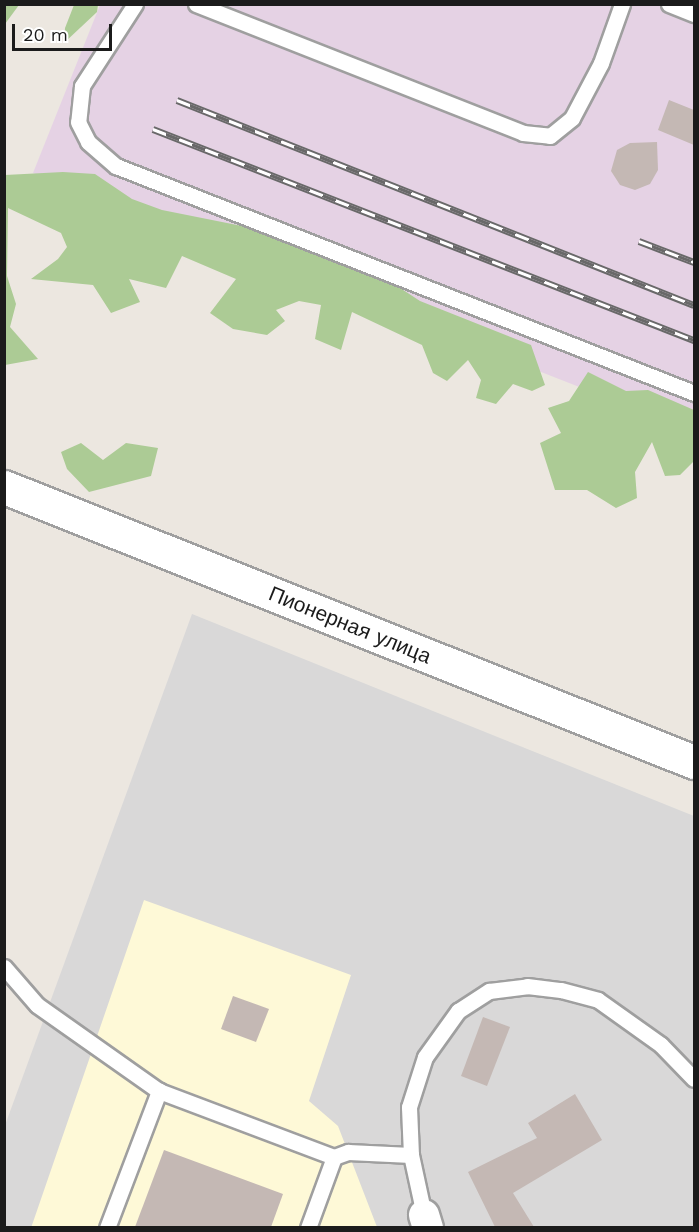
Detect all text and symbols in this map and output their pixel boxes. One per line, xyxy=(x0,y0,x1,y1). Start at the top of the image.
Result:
scale bar xyxy=(15,12,116,50)
text: 20 m xyxy=(23,24,68,45)
street label: Пионерная улица xyxy=(265,581,435,669)

